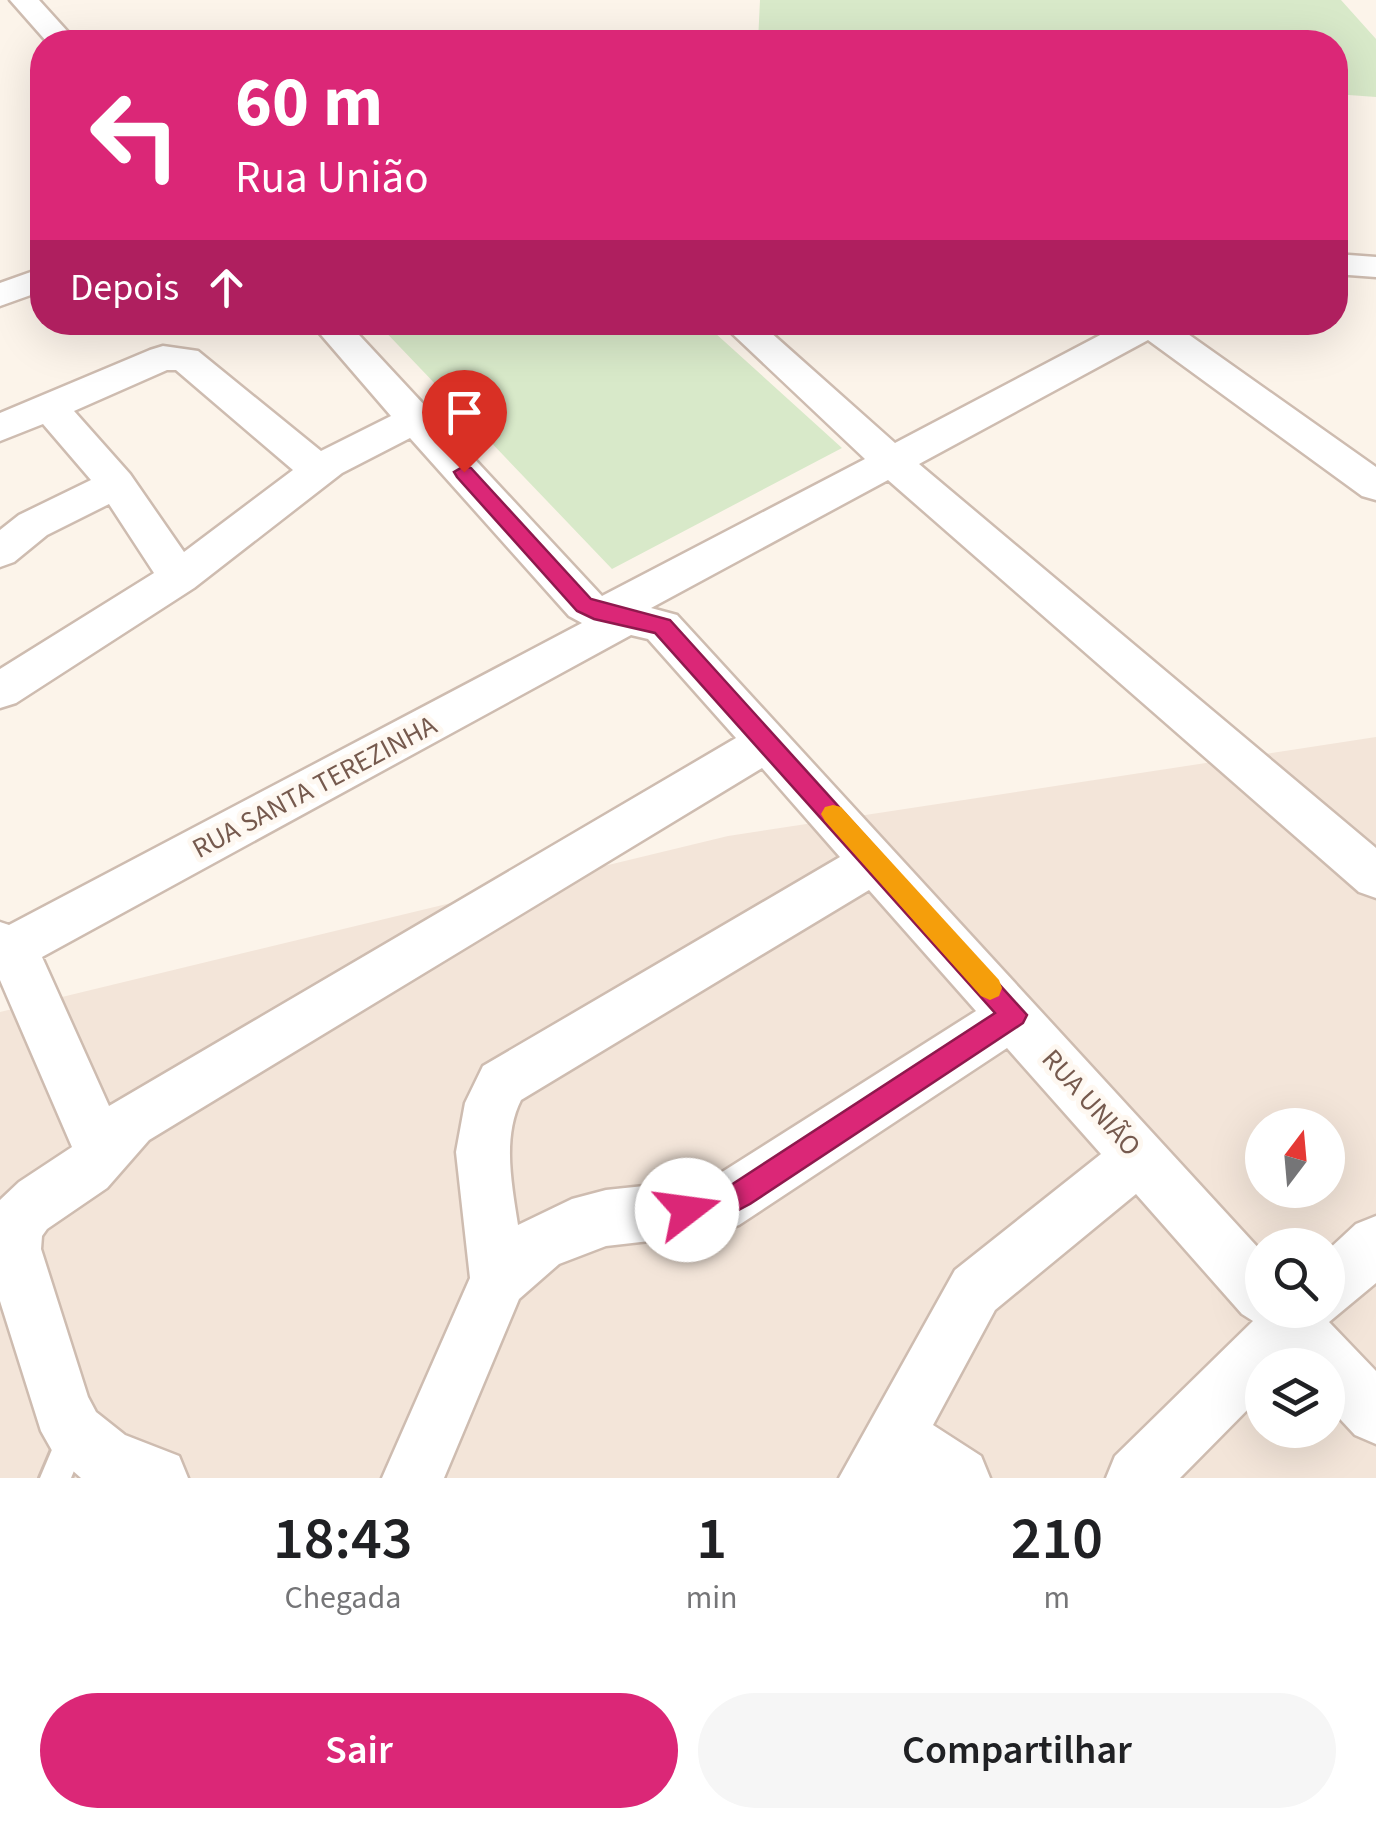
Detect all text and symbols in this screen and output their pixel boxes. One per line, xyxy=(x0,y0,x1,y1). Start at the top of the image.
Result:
text: 60 m xyxy=(235,53,383,153)
icon: left xyxy=(70,70,200,200)
text: Rua União xyxy=(235,146,429,210)
icon: ahead xyxy=(199,260,254,315)
text: Depois xyxy=(70,261,179,315)
pin xyxy=(422,370,507,473)
icon: arrive xyxy=(437,385,492,440)
street label: RUA SANTA TEREZINHA xyxy=(185,705,445,868)
street label: RUA UNIÃO xyxy=(1032,1040,1150,1165)
north arrow xyxy=(1245,1108,1345,1208)
map controls xyxy=(1245,1108,1345,1448)
position arrow xyxy=(635,1158,739,1262)
button: search xyxy=(1245,1228,1345,1328)
button: layers xyxy=(1245,1348,1345,1448)
text: 18:43 xyxy=(273,1497,413,1582)
text: 1 xyxy=(696,1497,727,1582)
text: 210 xyxy=(1011,1497,1103,1582)
text: Chegada xyxy=(284,1575,401,1621)
text: min xyxy=(686,1575,738,1621)
text: m xyxy=(1044,1575,1070,1621)
button: Sair xyxy=(40,1693,678,1808)
button: Compartilhar xyxy=(698,1693,1336,1808)

